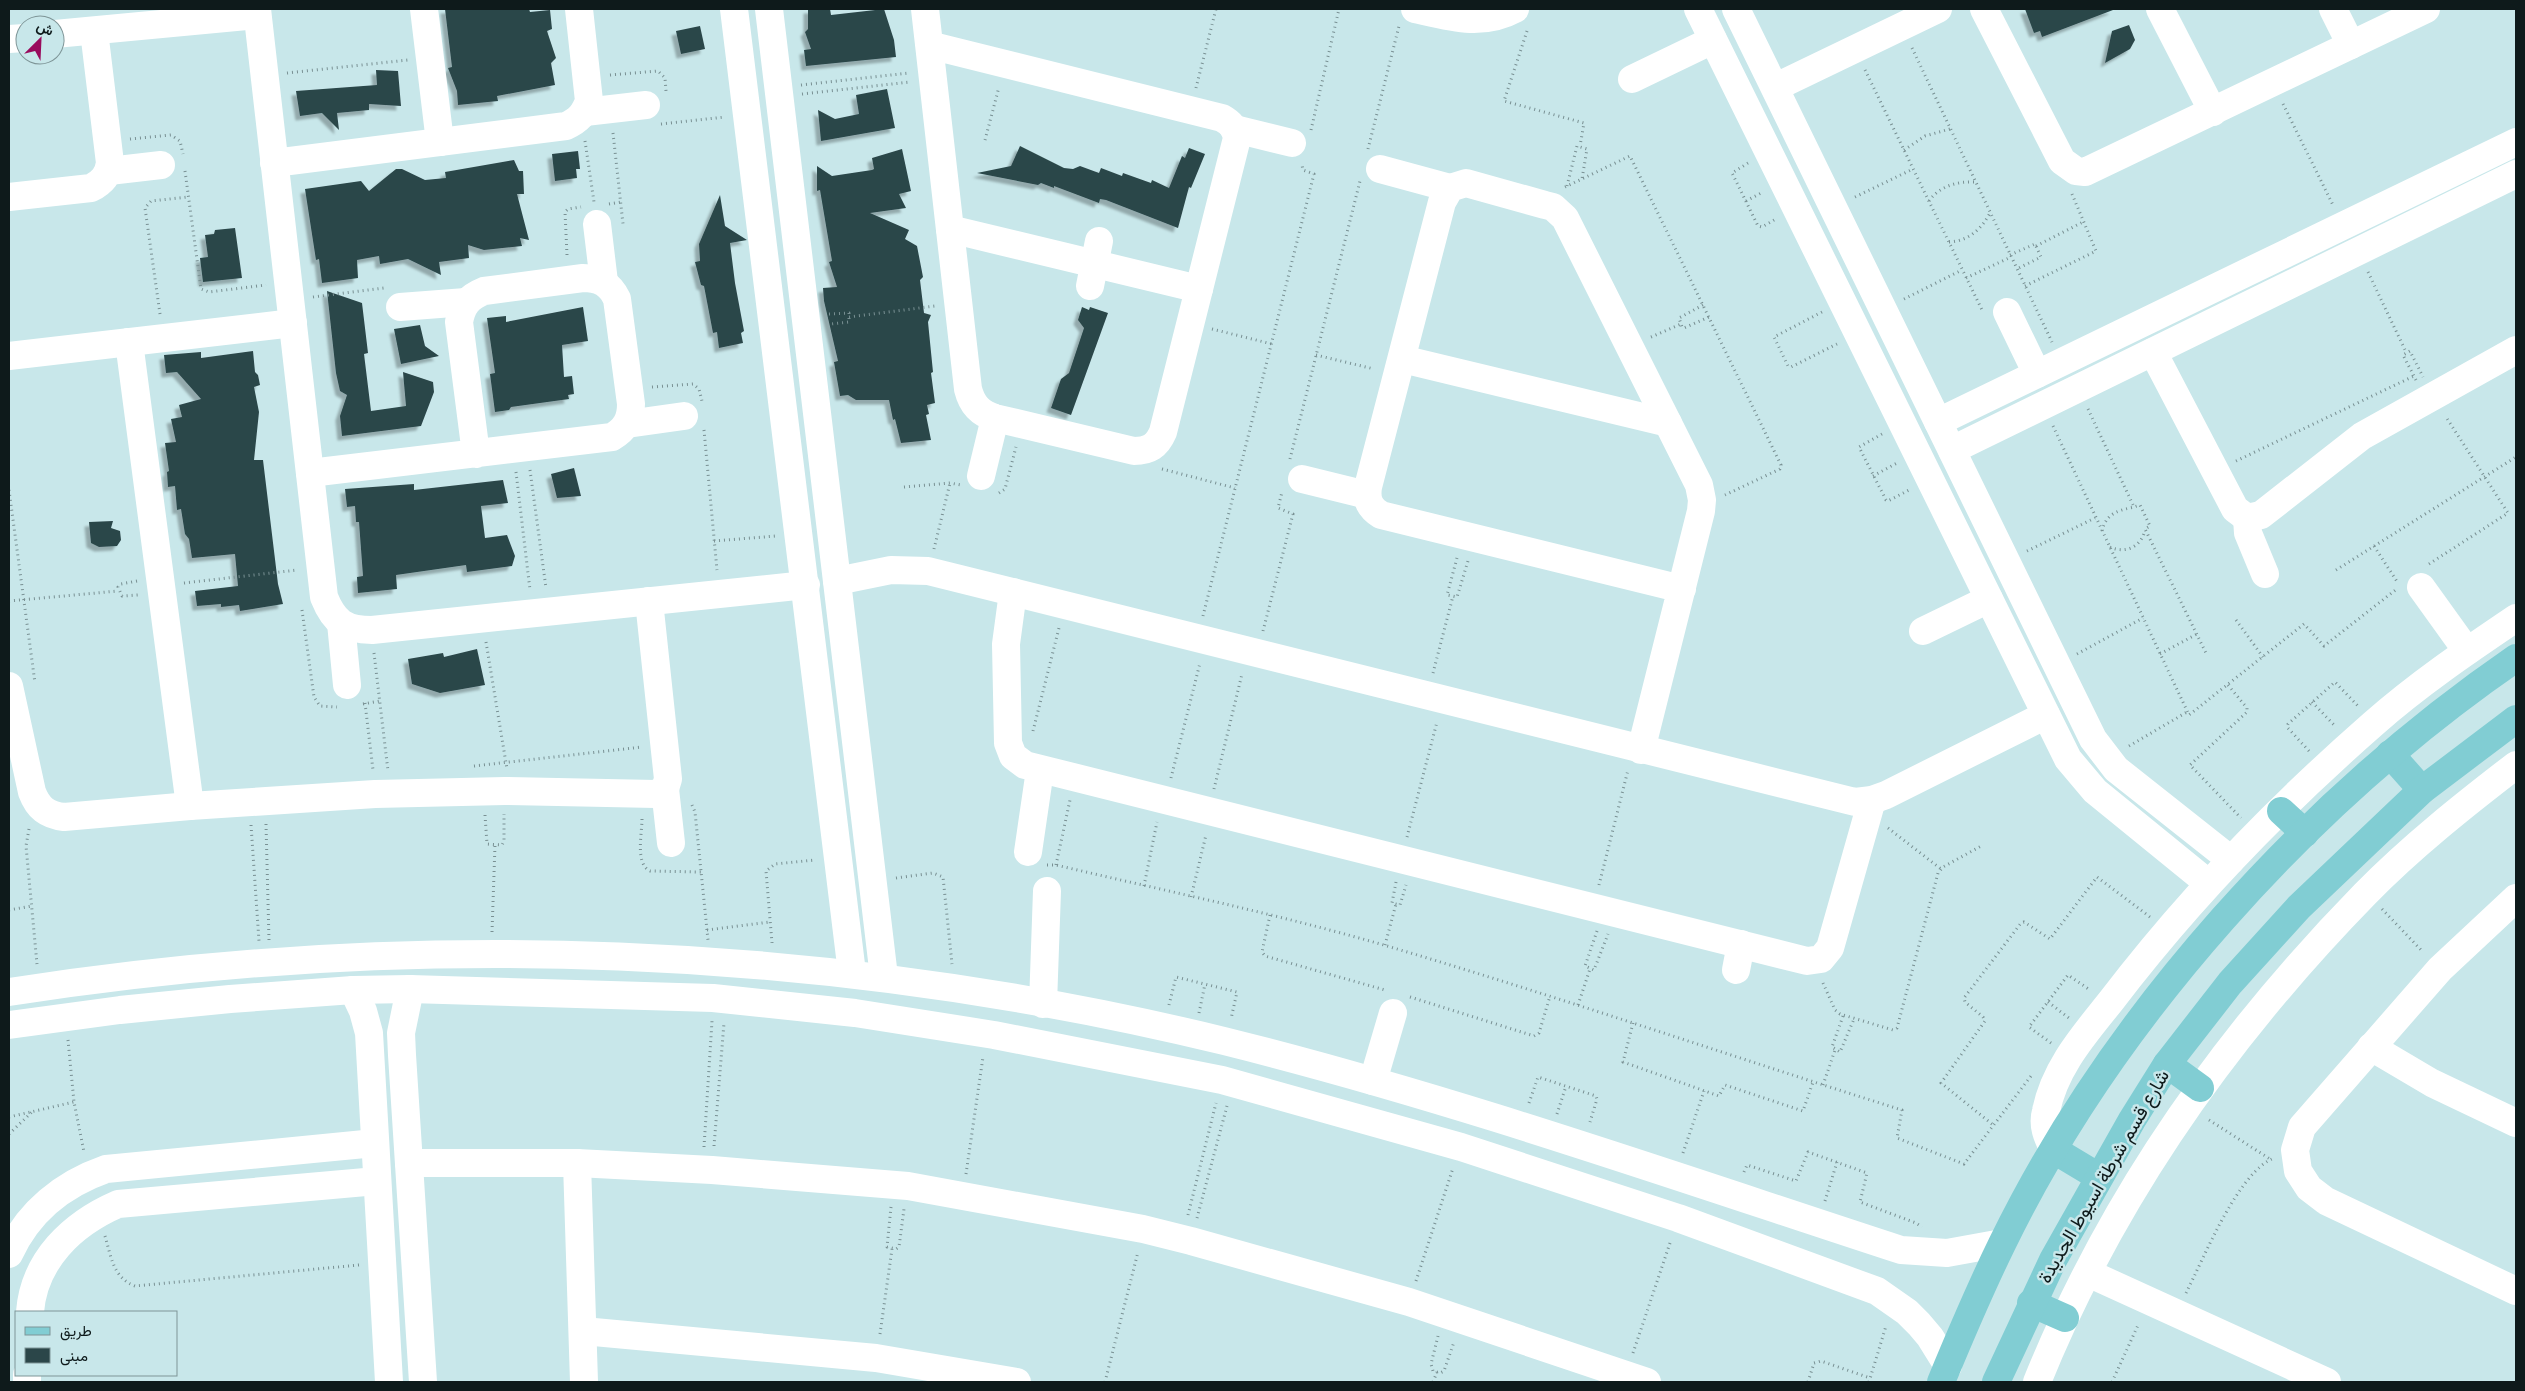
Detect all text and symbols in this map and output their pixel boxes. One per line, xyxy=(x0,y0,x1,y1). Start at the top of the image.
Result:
north arrow xyxy=(15,15,65,65)
text: ش xyxy=(34,16,57,40)
street label: شارع قسم شرطة اسيوط الجديدة xyxy=(2032,1065,2175,1288)
legend xyxy=(15,1311,178,1376)
text: طريق xyxy=(60,1321,92,1341)
text: مبنى xyxy=(60,1346,88,1366)

